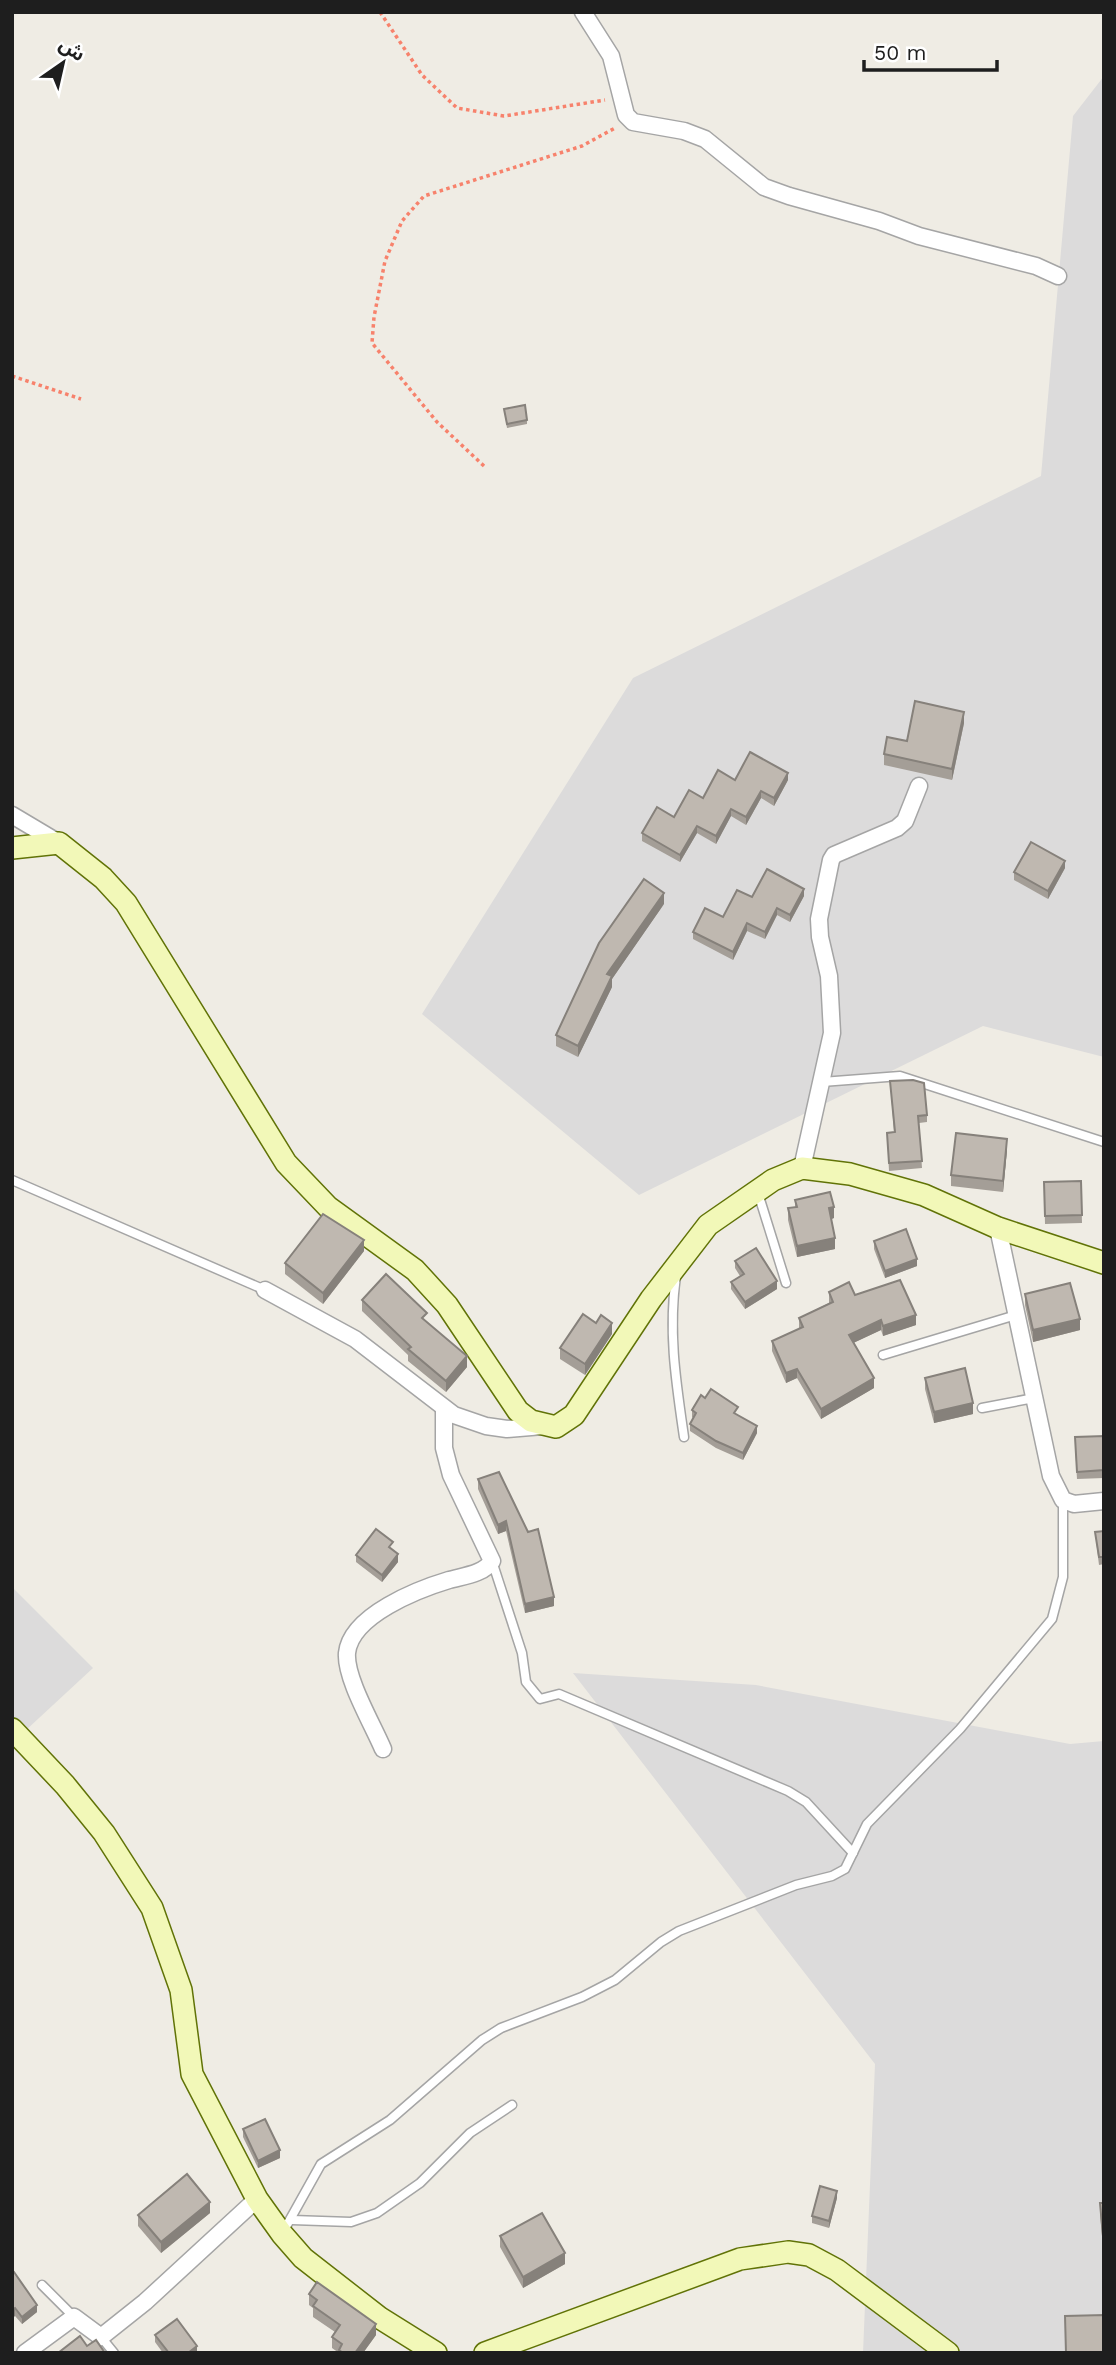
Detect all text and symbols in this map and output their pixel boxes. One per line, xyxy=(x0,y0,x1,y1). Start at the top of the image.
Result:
north arrow xyxy=(28,28,98,98)
scale bar xyxy=(864,28,997,72)
text: ش xyxy=(55,33,89,66)
text: 50 m xyxy=(874,40,926,65)

